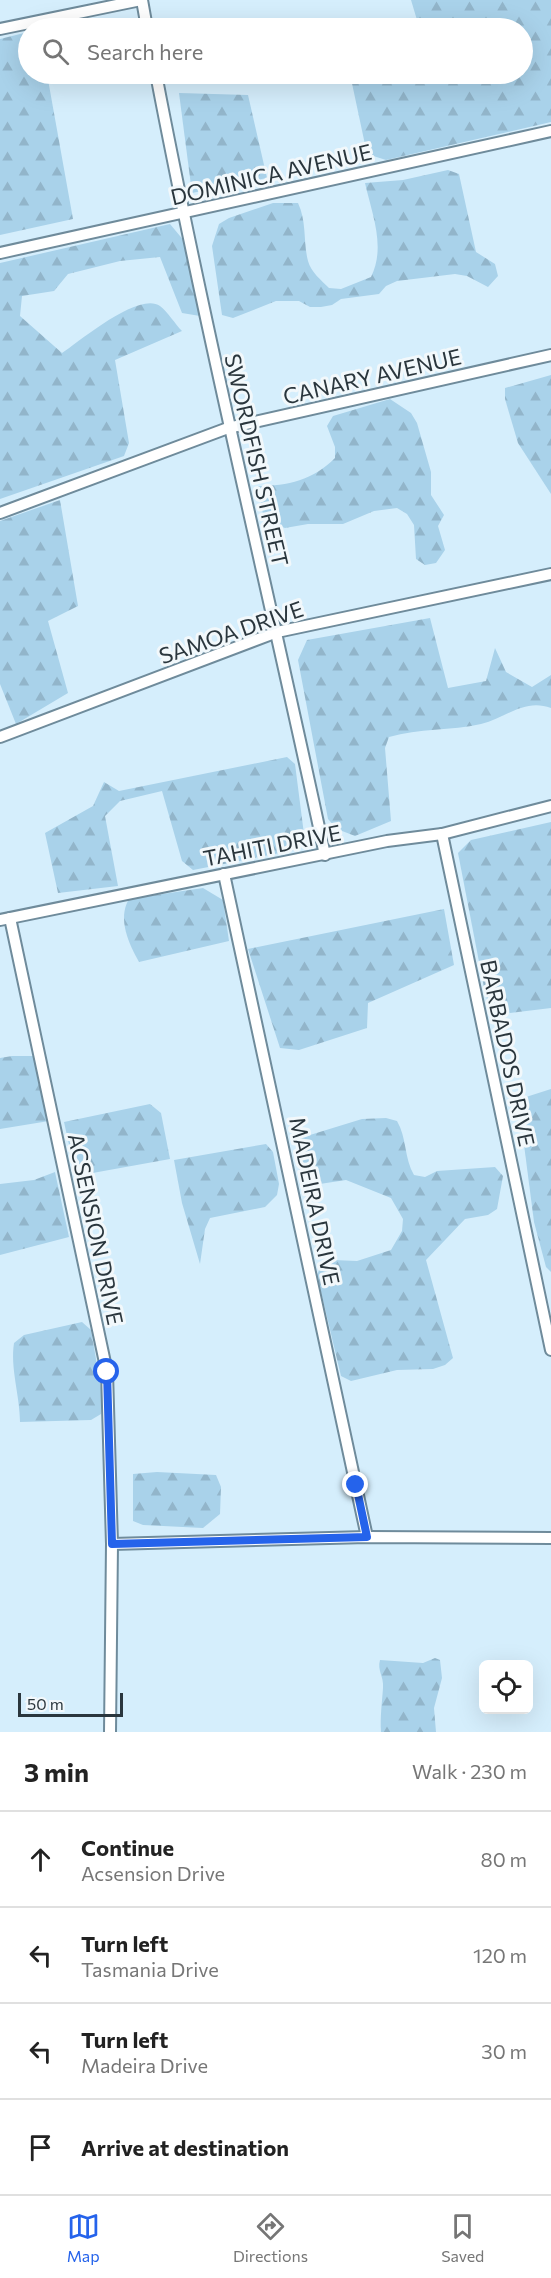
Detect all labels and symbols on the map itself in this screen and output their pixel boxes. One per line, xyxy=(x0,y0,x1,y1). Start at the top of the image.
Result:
street label: DOMINICA AVENUE xyxy=(168,138,374,210)
street label: CANARY AVENUE xyxy=(280,342,464,410)
street label: SWORDFISH STREET xyxy=(219,351,295,569)
street label: SAMOA DRIVE xyxy=(155,595,307,669)
street label: TAHITI DRIVE xyxy=(201,818,343,872)
street label: BARBADOS DRIVE xyxy=(475,957,541,1149)
street label: MADEIRA DRIVE xyxy=(284,1115,346,1287)
street label: ACSENSION DRIVE xyxy=(63,1131,129,1327)
route start xyxy=(93,1358,119,1384)
route end xyxy=(342,1471,368,1497)
scale bar xyxy=(18,1690,123,1718)

